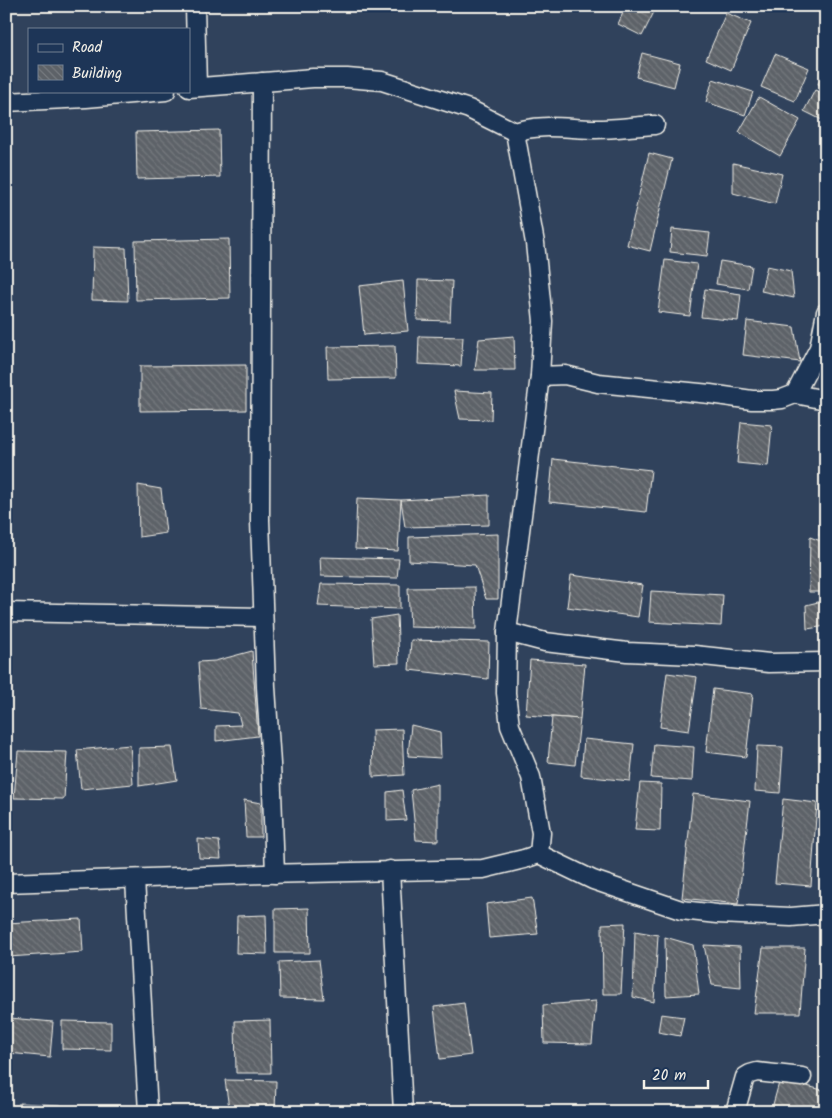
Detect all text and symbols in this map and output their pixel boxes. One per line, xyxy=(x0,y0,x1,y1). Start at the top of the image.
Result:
legend xyxy=(28,28,190,92)
text: Road xyxy=(72,36,103,60)
text: Building xyxy=(72,62,122,86)
scale bar xyxy=(644,1058,708,1090)
text: 20 m xyxy=(652,1064,686,1088)

